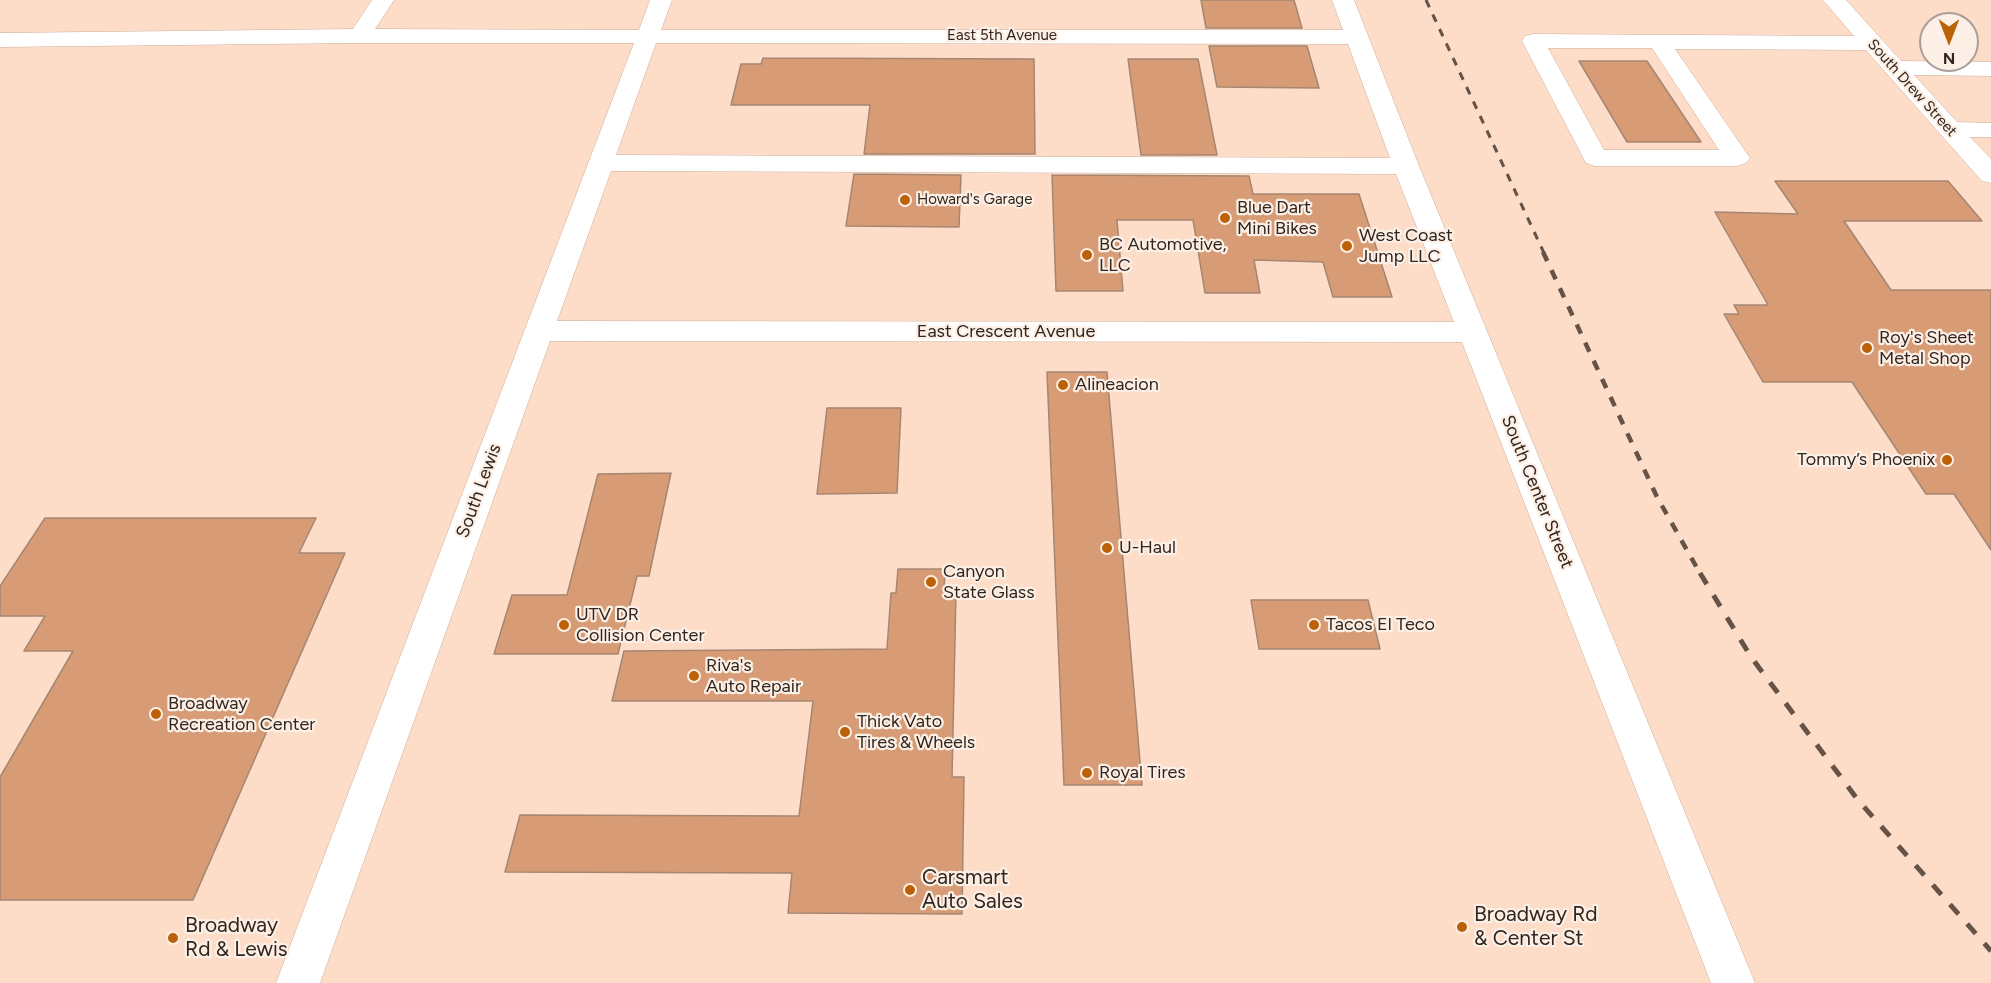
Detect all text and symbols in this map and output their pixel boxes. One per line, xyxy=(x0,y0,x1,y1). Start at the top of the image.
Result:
north arrow xyxy=(1919,12,1979,72)
street label: East 5th Avenue xyxy=(947,27,1057,45)
street label: South Drew Street xyxy=(1864,36,1960,140)
text: N xyxy=(1943,49,1955,68)
place label: Howard's Garage xyxy=(917,191,1032,209)
marker: Howard's Garage xyxy=(898,193,912,207)
place label: Blue Dart Mini Bikes xyxy=(1237,197,1317,240)
marker: Blue Dart Mini Bikes xyxy=(1218,211,1232,225)
place label: West Coast Jump LLC xyxy=(1359,225,1453,268)
place label: BC Automotive, LLC xyxy=(1099,234,1227,276)
marker: West Coast Jump LLC xyxy=(1340,239,1354,253)
marker: BC Automotive, LLC xyxy=(1080,248,1094,262)
street label: East Crescent Avenue xyxy=(917,321,1095,343)
place label: Roy's Sheet Metal Shop xyxy=(1879,327,1974,370)
marker: Roy's Sheet Metal Shop xyxy=(1860,341,1874,355)
place label: Alineacion xyxy=(1075,374,1159,396)
marker: Alineacion xyxy=(1056,378,1070,392)
street label: South Center Street xyxy=(1496,412,1578,572)
street label: South Lewis xyxy=(452,441,506,541)
place label: Tommy’s Phoenix xyxy=(1797,449,1935,471)
marker: Tommy’s Phoenix xyxy=(1940,453,1954,467)
place label: U-Haul xyxy=(1119,537,1176,559)
marker: U-Haul xyxy=(1100,541,1114,555)
place label: Canyon State Glass xyxy=(943,561,1035,604)
marker: Canyon State Glass xyxy=(924,575,938,589)
place label: UTV DR Collision Center xyxy=(576,604,705,646)
place label: Tacos El Teco xyxy=(1326,614,1435,636)
marker: UTV DR Collision Center xyxy=(557,618,571,632)
marker: Tacos El Teco xyxy=(1307,618,1321,632)
place label: Riva's Auto Repair xyxy=(706,655,801,698)
marker: Riva's Auto Repair xyxy=(687,669,701,683)
place label: Broadway Recreation Center xyxy=(168,693,315,736)
marker: Broadway Recreation Center xyxy=(149,707,163,721)
place label: Thick Vato Tires & Wheels xyxy=(857,711,975,754)
marker: Thick Vato Tires & Wheels xyxy=(838,725,852,739)
place label: Royal Tires xyxy=(1099,762,1186,784)
marker: Royal Tires xyxy=(1080,766,1094,780)
place label: Carsmart Auto Sales xyxy=(922,865,1023,915)
marker: Carsmart Auto Sales xyxy=(903,883,917,897)
place label: Broadway Rd & Center St xyxy=(1474,902,1598,952)
place label: Broadway Rd & Lewis xyxy=(185,913,288,963)
marker: Broadway Rd & Center St xyxy=(1455,920,1469,934)
marker: Broadway Rd & Lewis xyxy=(166,931,180,945)

